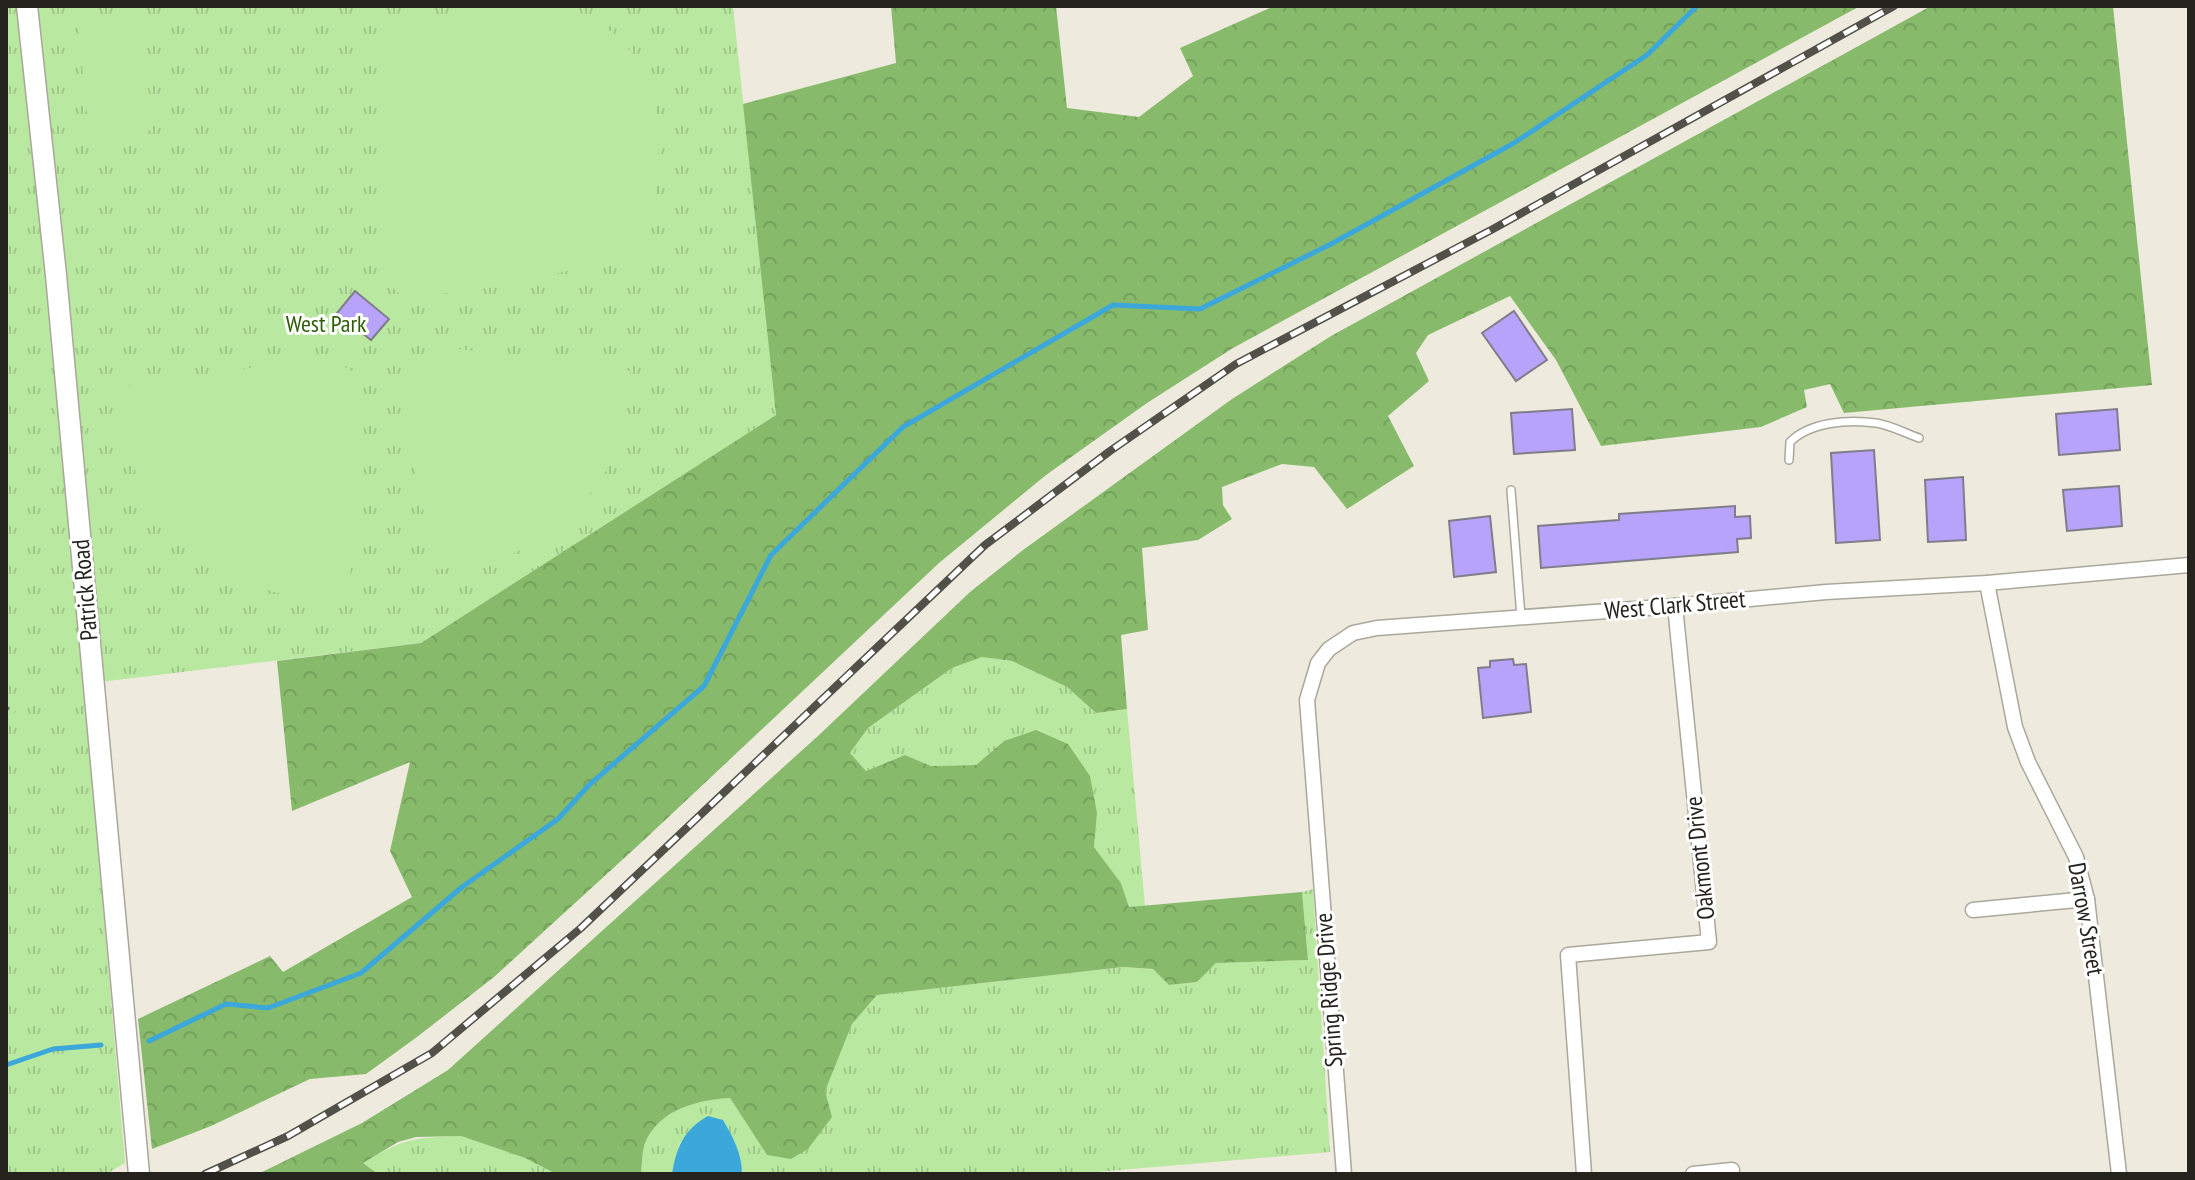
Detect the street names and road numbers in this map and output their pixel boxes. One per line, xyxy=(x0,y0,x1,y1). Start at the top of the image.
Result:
street label: Patrick Road xyxy=(65,538,104,642)
street label: West Clark Street xyxy=(1603,583,1747,626)
street label: Oakmont Drive xyxy=(1678,795,1721,921)
street label: Darrow Street xyxy=(2061,860,2112,978)
street label: Spring Ridge Drive xyxy=(1308,912,1349,1068)

